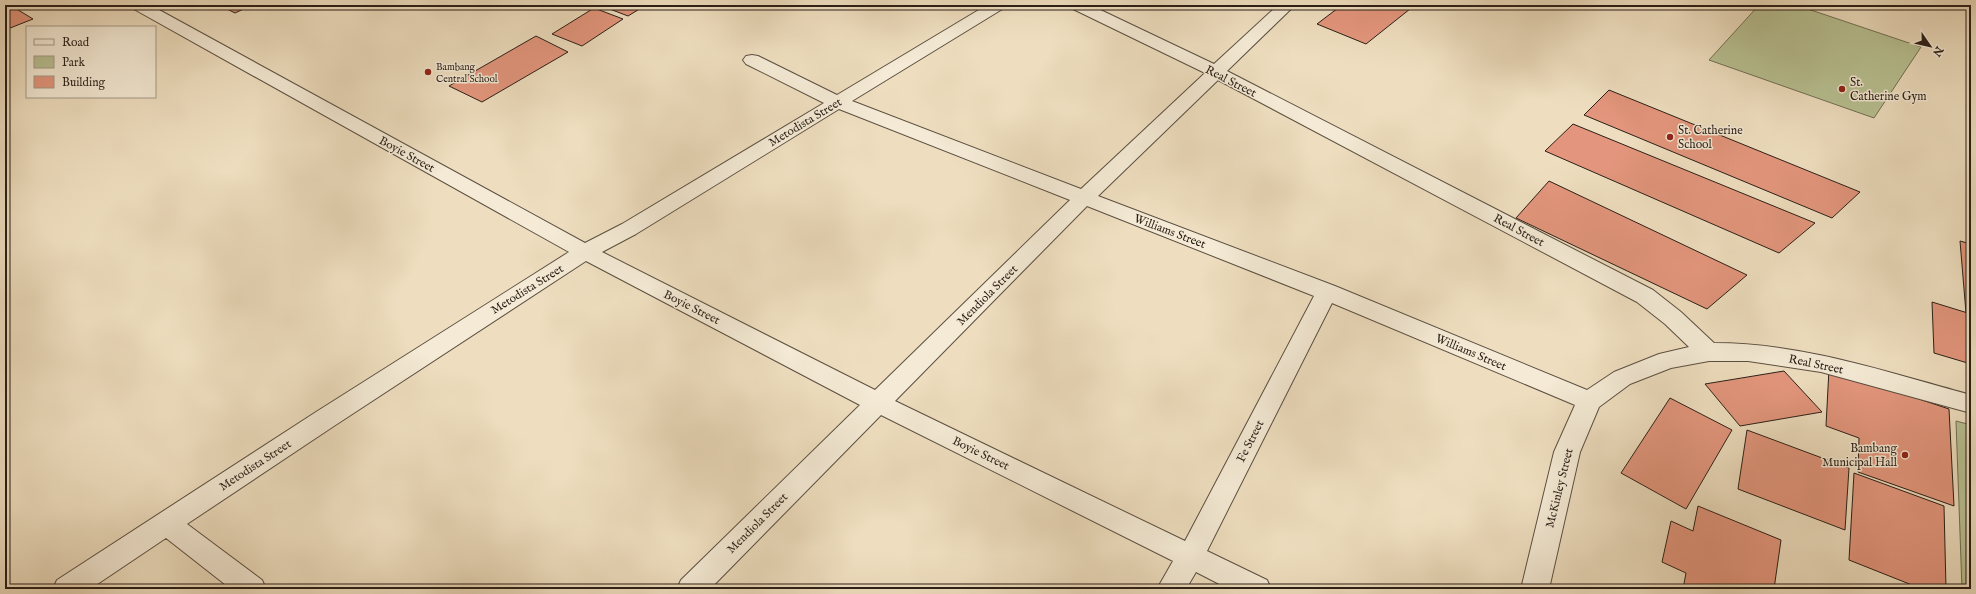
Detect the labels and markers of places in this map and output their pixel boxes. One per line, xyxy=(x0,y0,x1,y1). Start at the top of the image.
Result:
place label: Bambang Central School xyxy=(436,61,498,86)
marker: Bambang Central School xyxy=(423,67,433,77)
place label: St. Catherine Gym xyxy=(1850,75,1927,104)
marker: St. Catherine Gym xyxy=(1837,84,1847,94)
place label: St. Catherine School xyxy=(1678,123,1743,152)
marker: St. Catherine School xyxy=(1665,132,1675,142)
place label: Bambang Municipal Hall xyxy=(1822,441,1898,471)
marker: Bambang Municipal Hall xyxy=(1900,450,1910,460)

